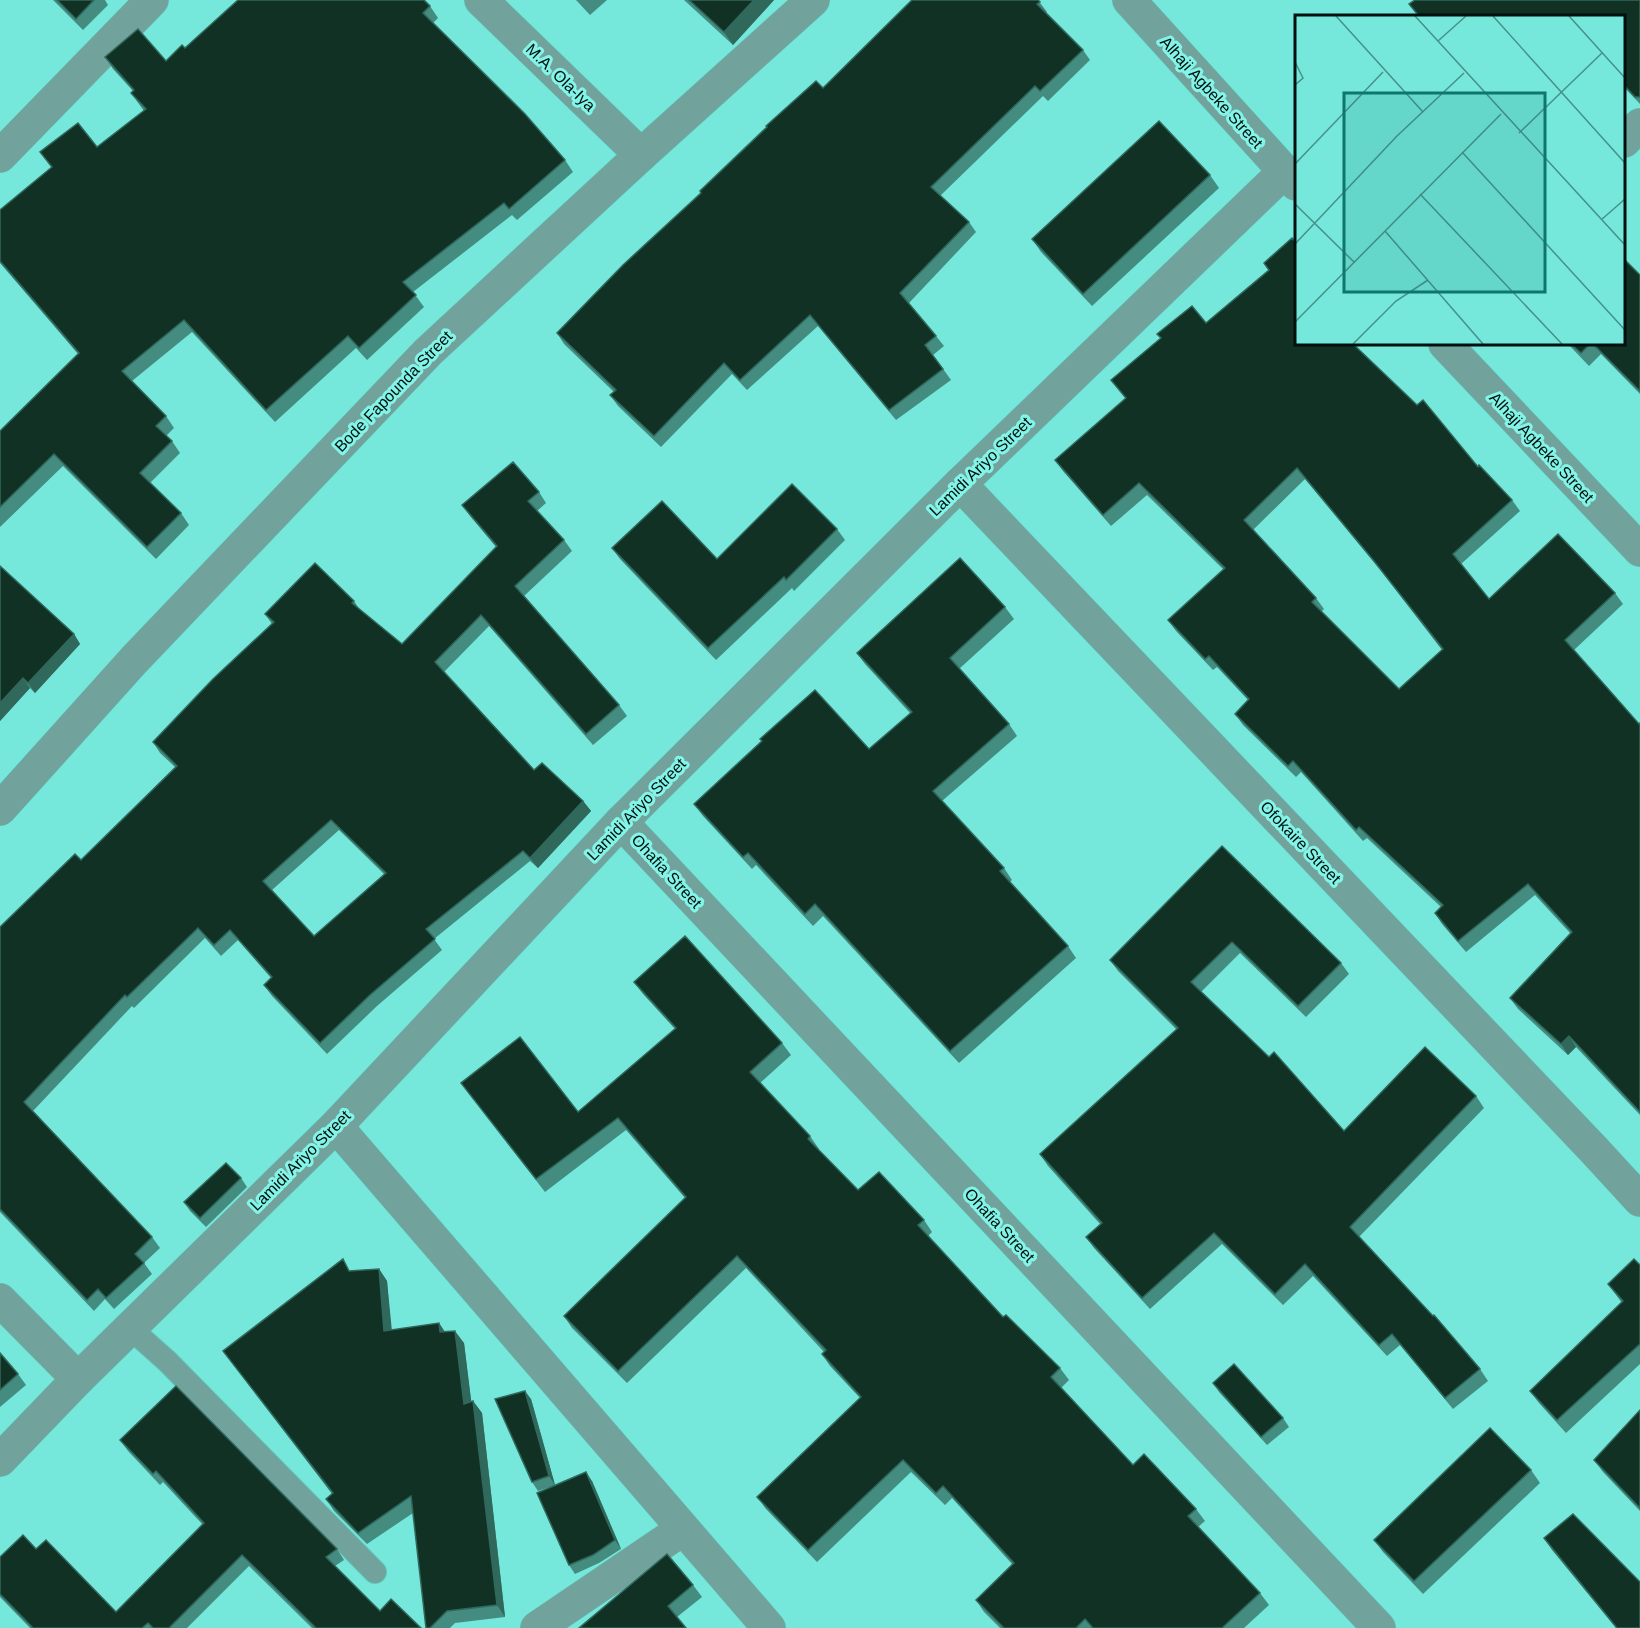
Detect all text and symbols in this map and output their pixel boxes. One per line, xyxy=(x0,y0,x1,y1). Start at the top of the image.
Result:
inset map xyxy=(1295,15,1625,345)
street label: Alhaji Agbeke Street xyxy=(1157,33,1267,152)
street label: M.A. Ola-Iya xyxy=(523,40,599,114)
street label: Bode Fapounda Street xyxy=(331,327,456,455)
street label: Alhaji Agbeke Street xyxy=(1486,389,1597,506)
street label: Lamidi Ariyo Street xyxy=(926,413,1035,519)
street label: Lamidi Ariyo Street xyxy=(584,755,689,864)
street label: Ofokaire Street xyxy=(1257,798,1345,887)
street label: Ohafia Street xyxy=(628,831,705,912)
street label: Lamidi Ariyo Street xyxy=(247,1106,354,1214)
street label: Ohafia Street xyxy=(961,1185,1038,1266)

